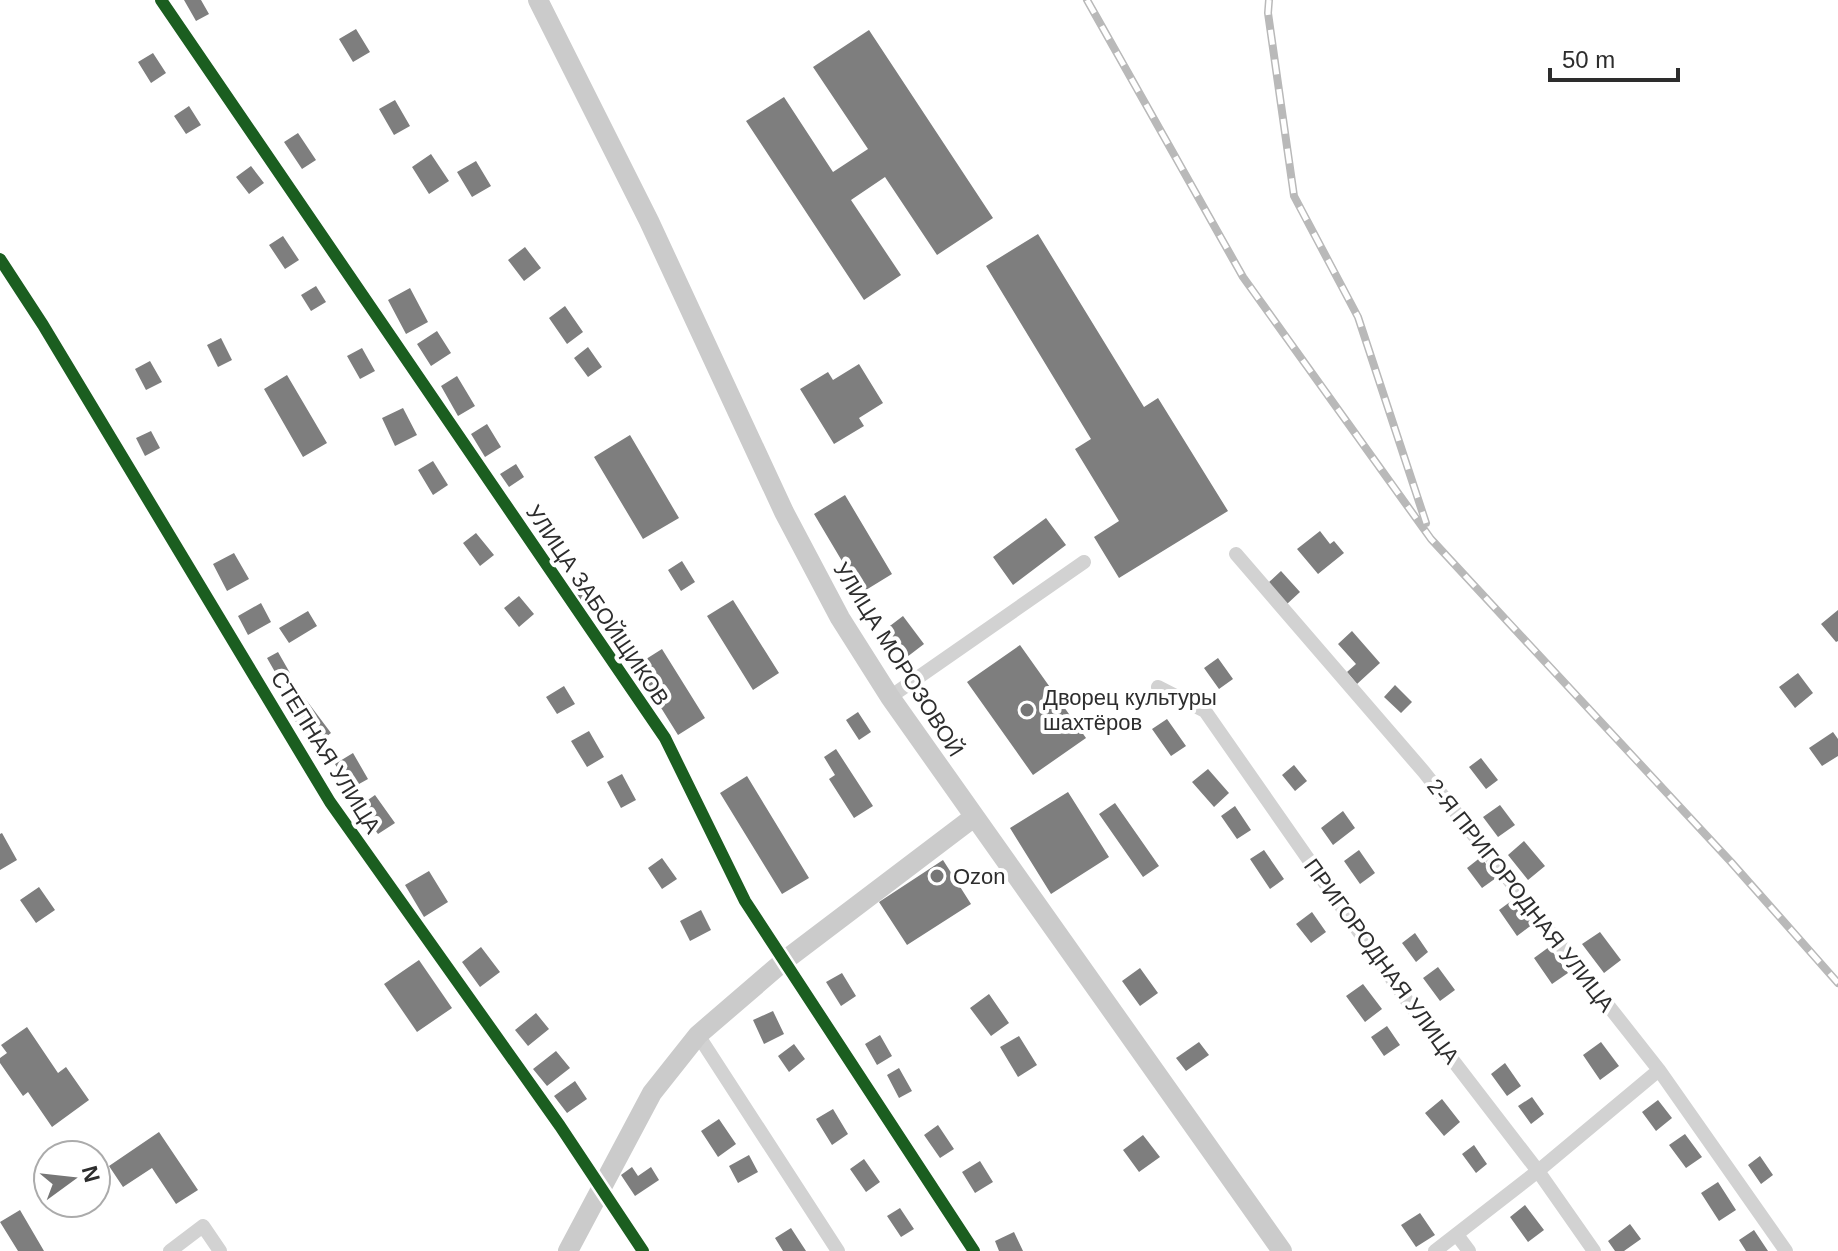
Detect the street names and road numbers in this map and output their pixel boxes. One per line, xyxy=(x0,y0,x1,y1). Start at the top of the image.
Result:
street label: УЛИЦА ЗАБОЙЩИКОВ xyxy=(521,500,674,710)
street label: УЛИЦА МОРОЗОВОЙ xyxy=(829,558,969,761)
street label: СТЕПНАЯ УЛИЦА xyxy=(266,667,386,838)
street label: 2-Я ПРИГОРОДНАЯ УЛИЦА xyxy=(1422,774,1619,1017)
street label: ПРИГОРОДНАЯ УЛИЦА xyxy=(1299,854,1464,1069)

